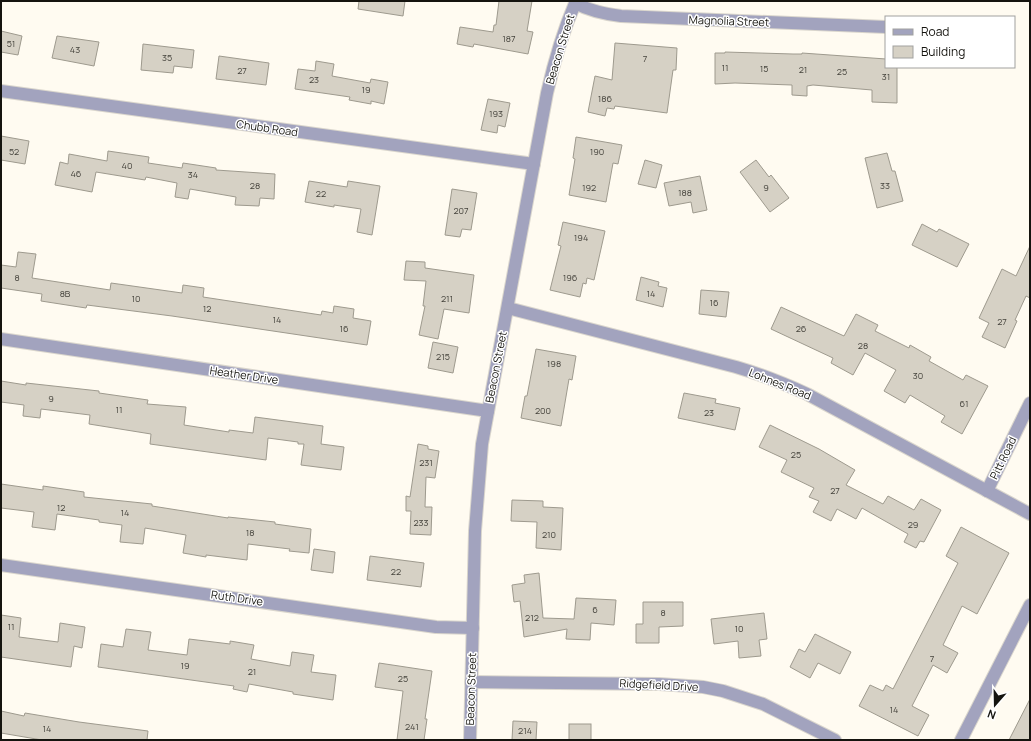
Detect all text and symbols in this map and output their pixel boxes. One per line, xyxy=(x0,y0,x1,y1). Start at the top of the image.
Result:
street label: Beacon Street xyxy=(542,12,577,86)
street label: Magnolia Street xyxy=(688,12,770,29)
legend xyxy=(885,16,1015,68)
text: Road xyxy=(921,23,949,40)
house number: 187 xyxy=(502,32,516,45)
house number: 51 xyxy=(7,37,15,50)
house number: 43 xyxy=(70,43,80,56)
text: Building xyxy=(921,43,965,60)
house number: 35 xyxy=(162,51,172,64)
house number: 7 xyxy=(643,52,648,65)
house number: 11 xyxy=(721,61,729,74)
house number: 15 xyxy=(760,62,768,75)
house number: 21 xyxy=(799,63,807,76)
house number: 27 xyxy=(237,64,247,77)
house number: 25 xyxy=(837,65,847,78)
house number: 31 xyxy=(882,70,890,83)
house number: 23 xyxy=(309,73,319,86)
house number: 19 xyxy=(361,83,371,96)
house number: 186 xyxy=(598,92,613,105)
house number: 193 xyxy=(489,107,503,120)
street label: Chubb Road xyxy=(235,116,299,139)
house number: 52 xyxy=(9,145,19,158)
house number: 190 xyxy=(590,145,604,158)
house number: 40 xyxy=(122,159,132,172)
house number: 46 xyxy=(71,167,82,180)
house number: 34 xyxy=(188,168,198,181)
house number: 28 xyxy=(250,179,260,192)
house number: 33 xyxy=(880,179,890,192)
house number: 192 xyxy=(582,181,596,194)
house number: 9 xyxy=(763,181,769,194)
house number: 188 xyxy=(678,186,692,199)
house number: 22 xyxy=(316,187,326,200)
house number: 207 xyxy=(453,204,469,217)
house number: 194 xyxy=(574,231,588,244)
house number: 8 xyxy=(14,271,20,284)
house number: 196 xyxy=(563,271,578,284)
house number: 8B xyxy=(60,287,71,300)
house number: 14 xyxy=(647,287,655,300)
house number: 10 xyxy=(132,292,141,305)
house number: 211 xyxy=(441,292,453,305)
house number: 16 xyxy=(709,296,719,309)
house number: 12 xyxy=(203,302,211,315)
house number: 14 xyxy=(273,313,281,326)
house number: 27 xyxy=(997,315,1007,328)
house number: 16 xyxy=(339,322,349,335)
house number: 26 xyxy=(796,322,807,335)
street label: Beacon Street xyxy=(481,330,510,404)
house number: 28 xyxy=(858,339,868,352)
house number: 215 xyxy=(436,350,450,363)
house number: 198 xyxy=(547,357,561,370)
street label: Heather Drive xyxy=(209,362,280,387)
street label: Lohnes Road xyxy=(747,364,813,403)
house number: 30 xyxy=(913,369,923,382)
house number: 9 xyxy=(48,392,54,405)
house number: 61 xyxy=(960,397,968,410)
house number: 11 xyxy=(115,403,123,416)
house number: 200 xyxy=(535,404,551,417)
house number: 23 xyxy=(704,406,714,419)
street label: Pitt Road xyxy=(986,434,1019,482)
house number: 25 xyxy=(791,448,801,461)
house number: 231 xyxy=(419,456,433,469)
house number: 27 xyxy=(830,484,840,497)
house number: 12 xyxy=(57,501,65,514)
house number: 14 xyxy=(121,506,129,519)
house number: 233 xyxy=(413,516,429,529)
house number: 29 xyxy=(908,518,918,531)
house number: 18 xyxy=(246,526,254,539)
house number: 210 xyxy=(542,528,556,541)
house number: 22 xyxy=(391,565,401,578)
street label: Ruth Drive xyxy=(210,586,265,609)
house number: 6 xyxy=(592,603,598,616)
house number: 8 xyxy=(660,606,666,619)
house number: 212 xyxy=(525,611,539,624)
house number: 11 xyxy=(7,620,15,633)
house number: 10 xyxy=(735,622,744,635)
street label: Beacon Street xyxy=(462,652,479,726)
house number: 7 xyxy=(930,652,935,665)
house number: 19 xyxy=(180,659,190,672)
house number: 21 xyxy=(248,665,256,678)
house number: 25 xyxy=(398,672,408,685)
street label: Ridgefield Drive xyxy=(619,675,699,694)
north arrow xyxy=(975,685,1015,725)
house number: 14 xyxy=(890,703,898,716)
text: N xyxy=(985,706,998,723)
house number: 241 xyxy=(405,720,419,733)
house number: 14 xyxy=(43,722,51,735)
house number: 214 xyxy=(518,724,532,737)

